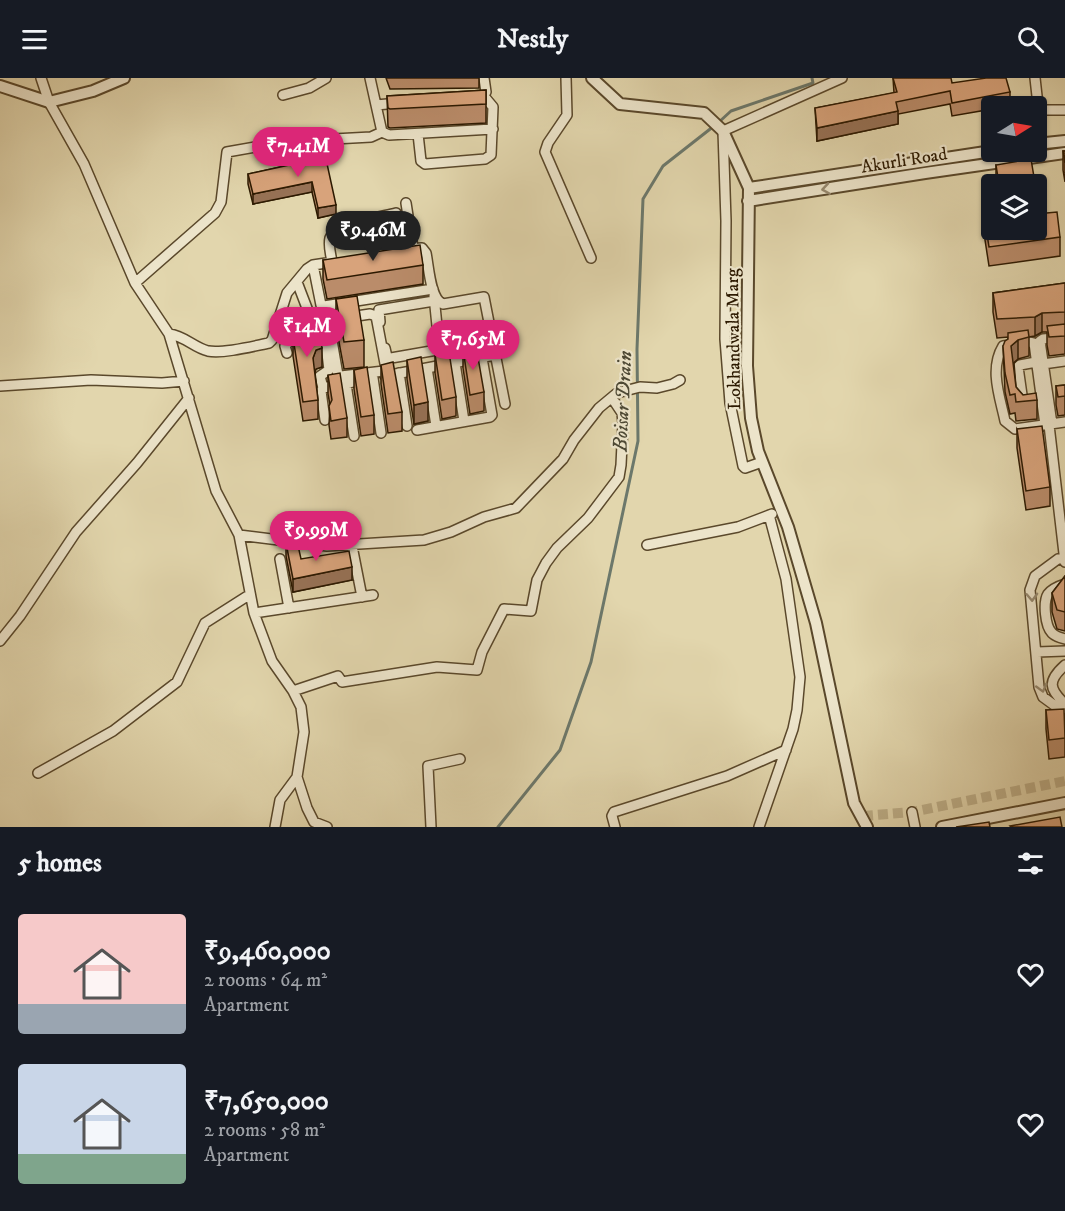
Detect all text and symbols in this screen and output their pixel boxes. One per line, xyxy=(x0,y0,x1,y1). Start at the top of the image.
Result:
text: Nestly xyxy=(497,22,568,56)
icon: menu xyxy=(18,23,51,56)
icon: search xyxy=(1014,23,1047,56)
north arrow xyxy=(981,96,1047,162)
map controls xyxy=(981,96,1047,240)
pin: ₹7.41M xyxy=(249,127,347,178)
text: ₹7.41M xyxy=(266,134,330,159)
street label: Akurli Road xyxy=(860,143,949,179)
button: layers xyxy=(981,174,1047,240)
one-way arrow xyxy=(821,182,830,194)
pin: ₹9.46M xyxy=(324,211,422,262)
text: ₹9.46M xyxy=(340,218,406,243)
street label: Lokhandwala Marg xyxy=(722,268,746,410)
pin: ₹14M xyxy=(271,307,343,358)
text: ₹14M xyxy=(283,314,331,339)
pin: ₹7.65M xyxy=(424,320,522,371)
text: ₹7.65M xyxy=(440,327,506,352)
water label: Boisar Drain xyxy=(608,350,639,453)
pin: ₹9.99M xyxy=(267,511,365,562)
text: ₹9.99M xyxy=(284,518,348,543)
one-way arrow xyxy=(1025,592,1038,601)
one-way arrow xyxy=(1035,682,1047,693)
text: 5 homes xyxy=(18,847,102,880)
icon: filters xyxy=(1014,847,1047,880)
text: ₹9,460,000 xyxy=(204,935,331,968)
icon: home xyxy=(66,938,138,1010)
icon: heart xyxy=(1014,958,1047,991)
text: 2 rooms · 64 m² xyxy=(204,968,327,993)
text: Apartment xyxy=(204,993,289,1018)
text: ₹7,650,000 xyxy=(204,1085,329,1118)
icon: home xyxy=(66,1088,138,1160)
icon: heart xyxy=(1014,1108,1047,1141)
text: 2 rooms · 58 m² xyxy=(204,1118,325,1143)
text: Apartment xyxy=(204,1143,289,1168)

